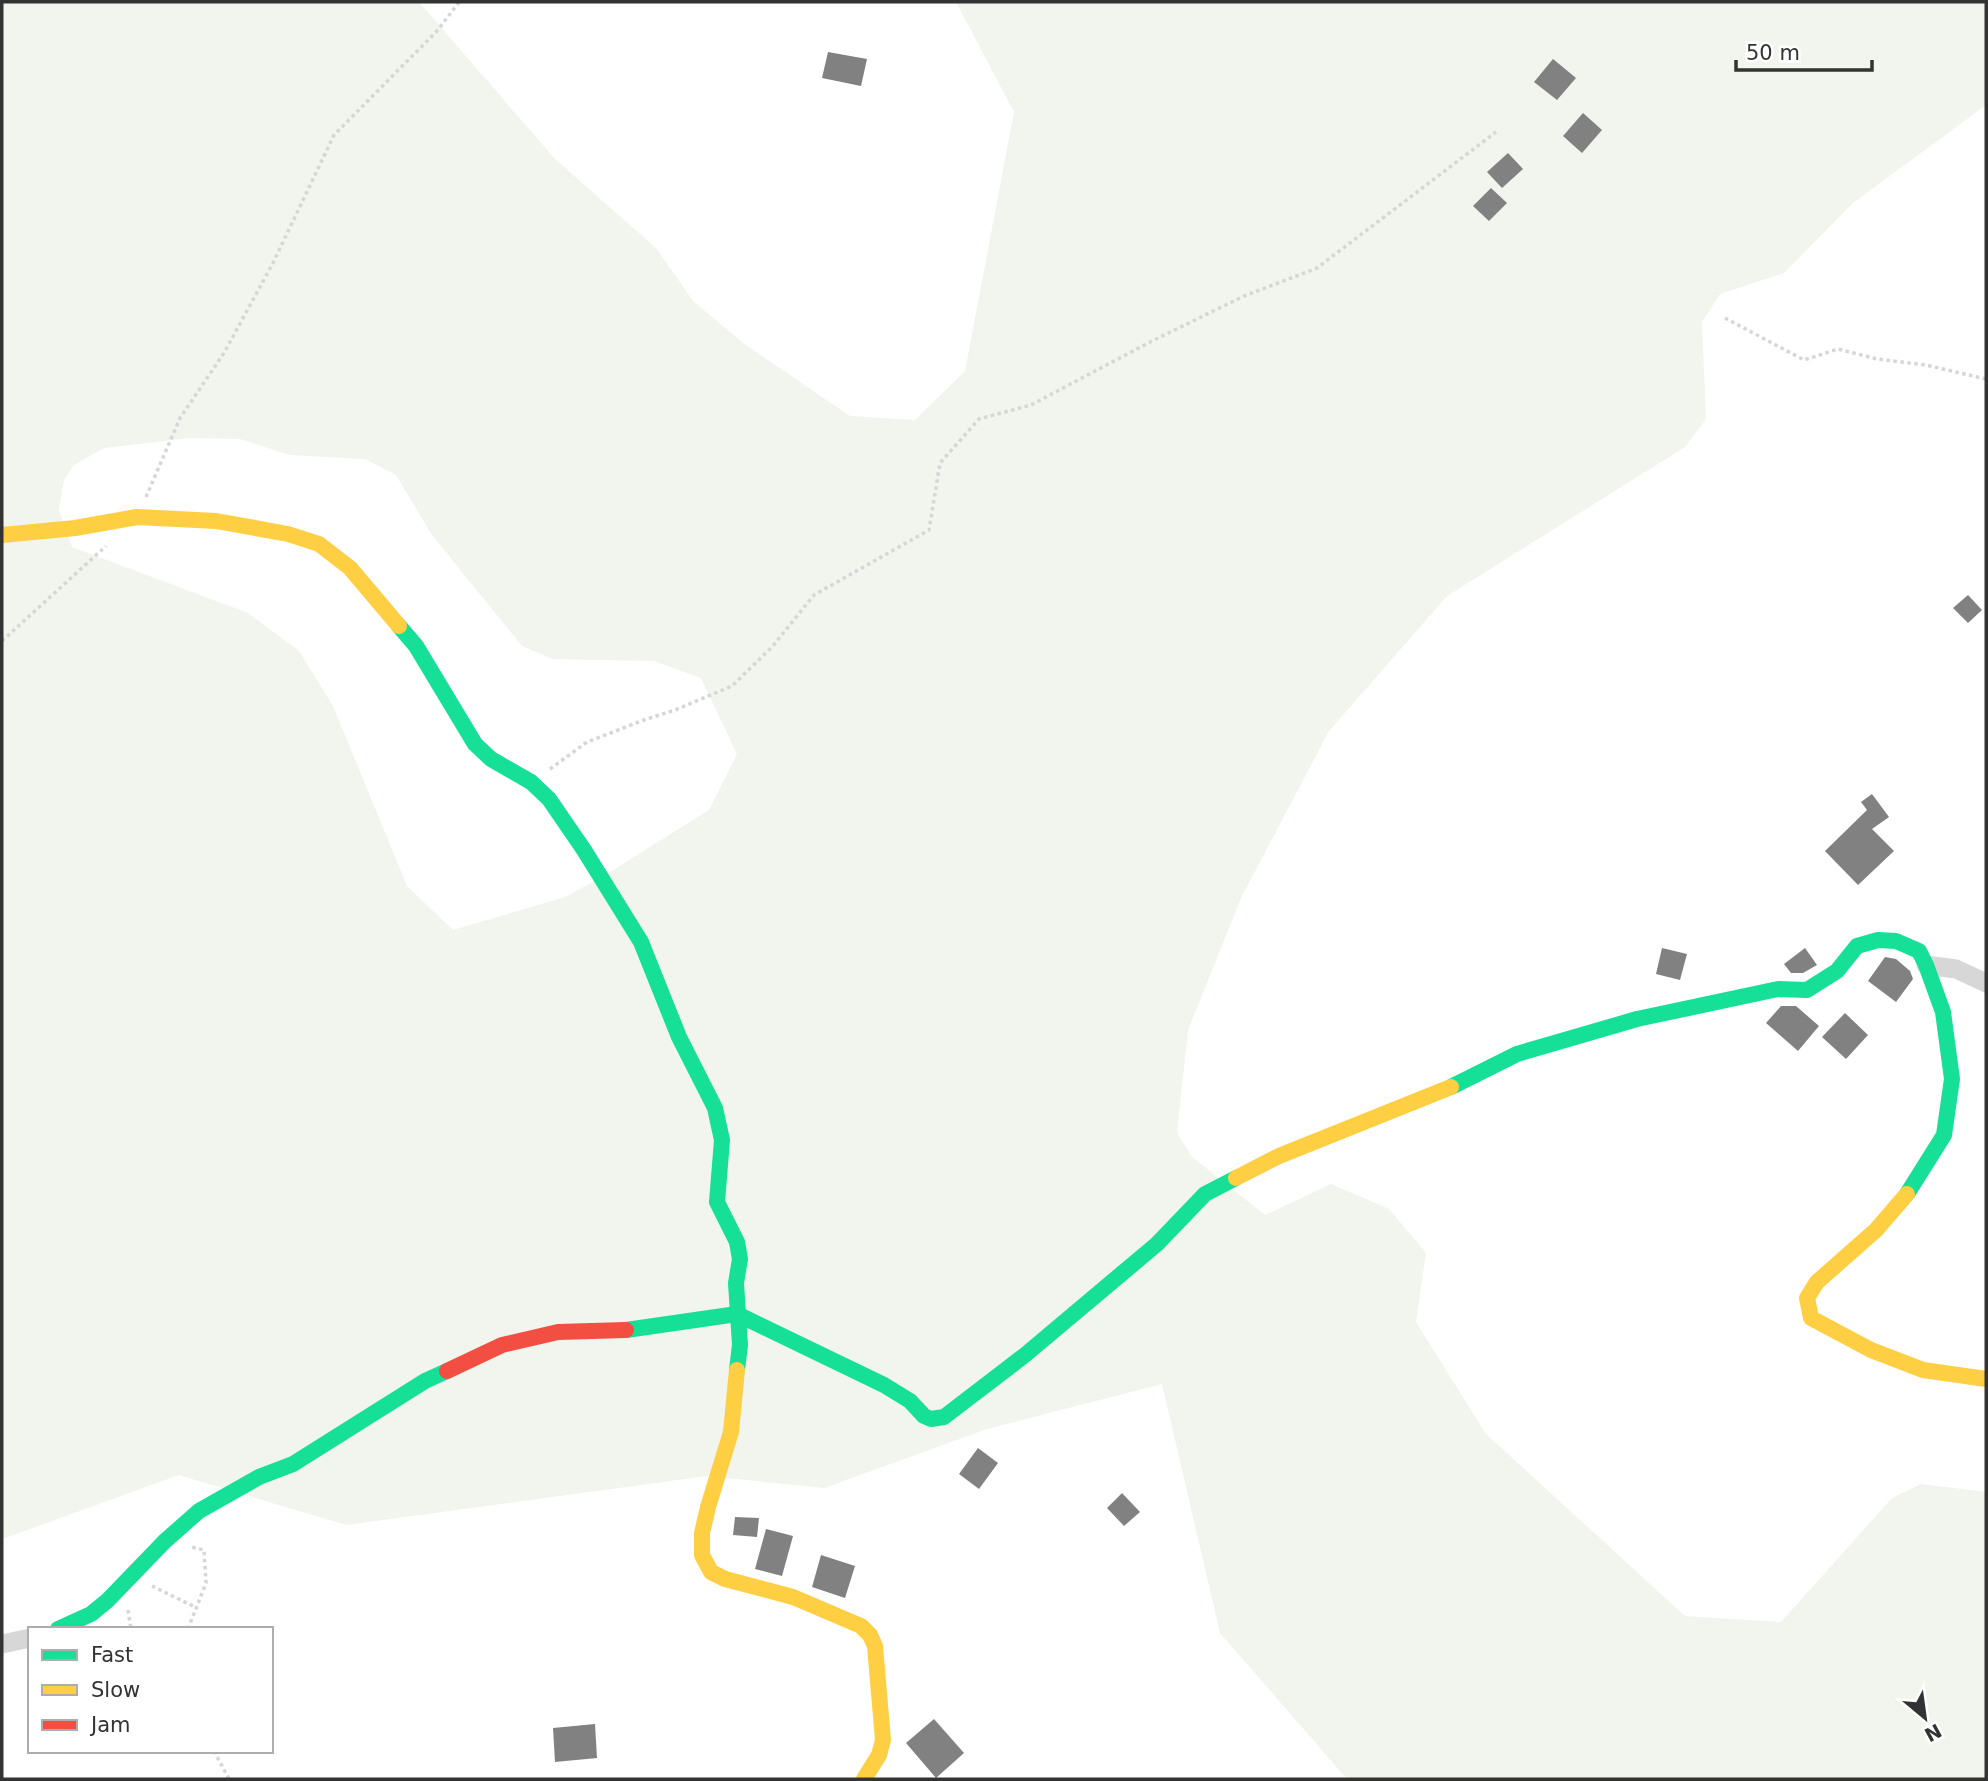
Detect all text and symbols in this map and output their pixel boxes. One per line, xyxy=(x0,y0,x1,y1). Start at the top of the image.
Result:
scale bar xyxy=(1736,28,1872,72)
text: 50 m xyxy=(1746,41,1800,65)
legend xyxy=(28,1627,273,1753)
text: Fast xyxy=(91,1643,133,1667)
text: Slow xyxy=(91,1678,140,1702)
north arrow xyxy=(1890,1683,1960,1753)
text: Jam xyxy=(89,1713,131,1737)
text: N xyxy=(1921,1719,1946,1746)

